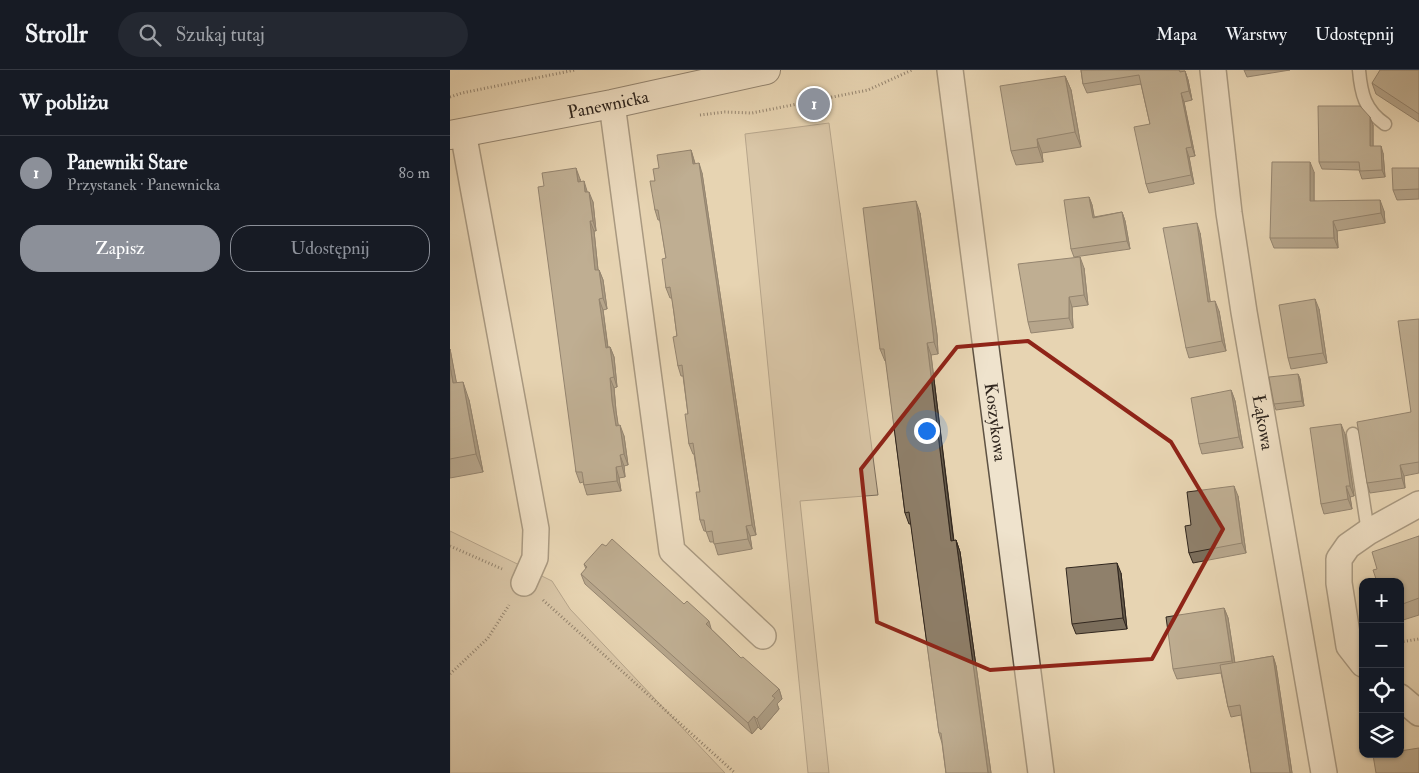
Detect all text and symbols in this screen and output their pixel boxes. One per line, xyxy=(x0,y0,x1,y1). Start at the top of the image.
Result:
search box xyxy=(118,12,468,57)
text: Strollr xyxy=(25,19,88,50)
icon: search xyxy=(136,21,164,49)
text: Szukaj tutaj xyxy=(176,23,265,47)
text: Mapa xyxy=(1156,23,1197,46)
text: Warstwy xyxy=(1225,23,1287,46)
text: Udostępnij xyxy=(1315,23,1394,46)
street label: Panewnicka xyxy=(566,85,652,124)
pin: 1 xyxy=(798,85,830,123)
text: W pobliżu xyxy=(20,89,109,116)
text: Panewniki Stare xyxy=(67,151,187,175)
text: 1 xyxy=(33,163,39,183)
text: 80 m xyxy=(399,163,430,183)
text: Przystanek · Panewnicka xyxy=(67,175,220,195)
button: Zapisz xyxy=(20,225,220,272)
button: Udostępnij xyxy=(230,225,430,272)
street label: Koszykowa xyxy=(979,381,1012,463)
street label: Łąkowa xyxy=(1247,393,1279,452)
your location xyxy=(914,418,940,444)
map controls xyxy=(1359,578,1404,758)
button: + xyxy=(1359,578,1404,623)
button: − xyxy=(1359,623,1404,668)
button: locate xyxy=(1359,668,1404,713)
button: layers xyxy=(1359,713,1404,758)

